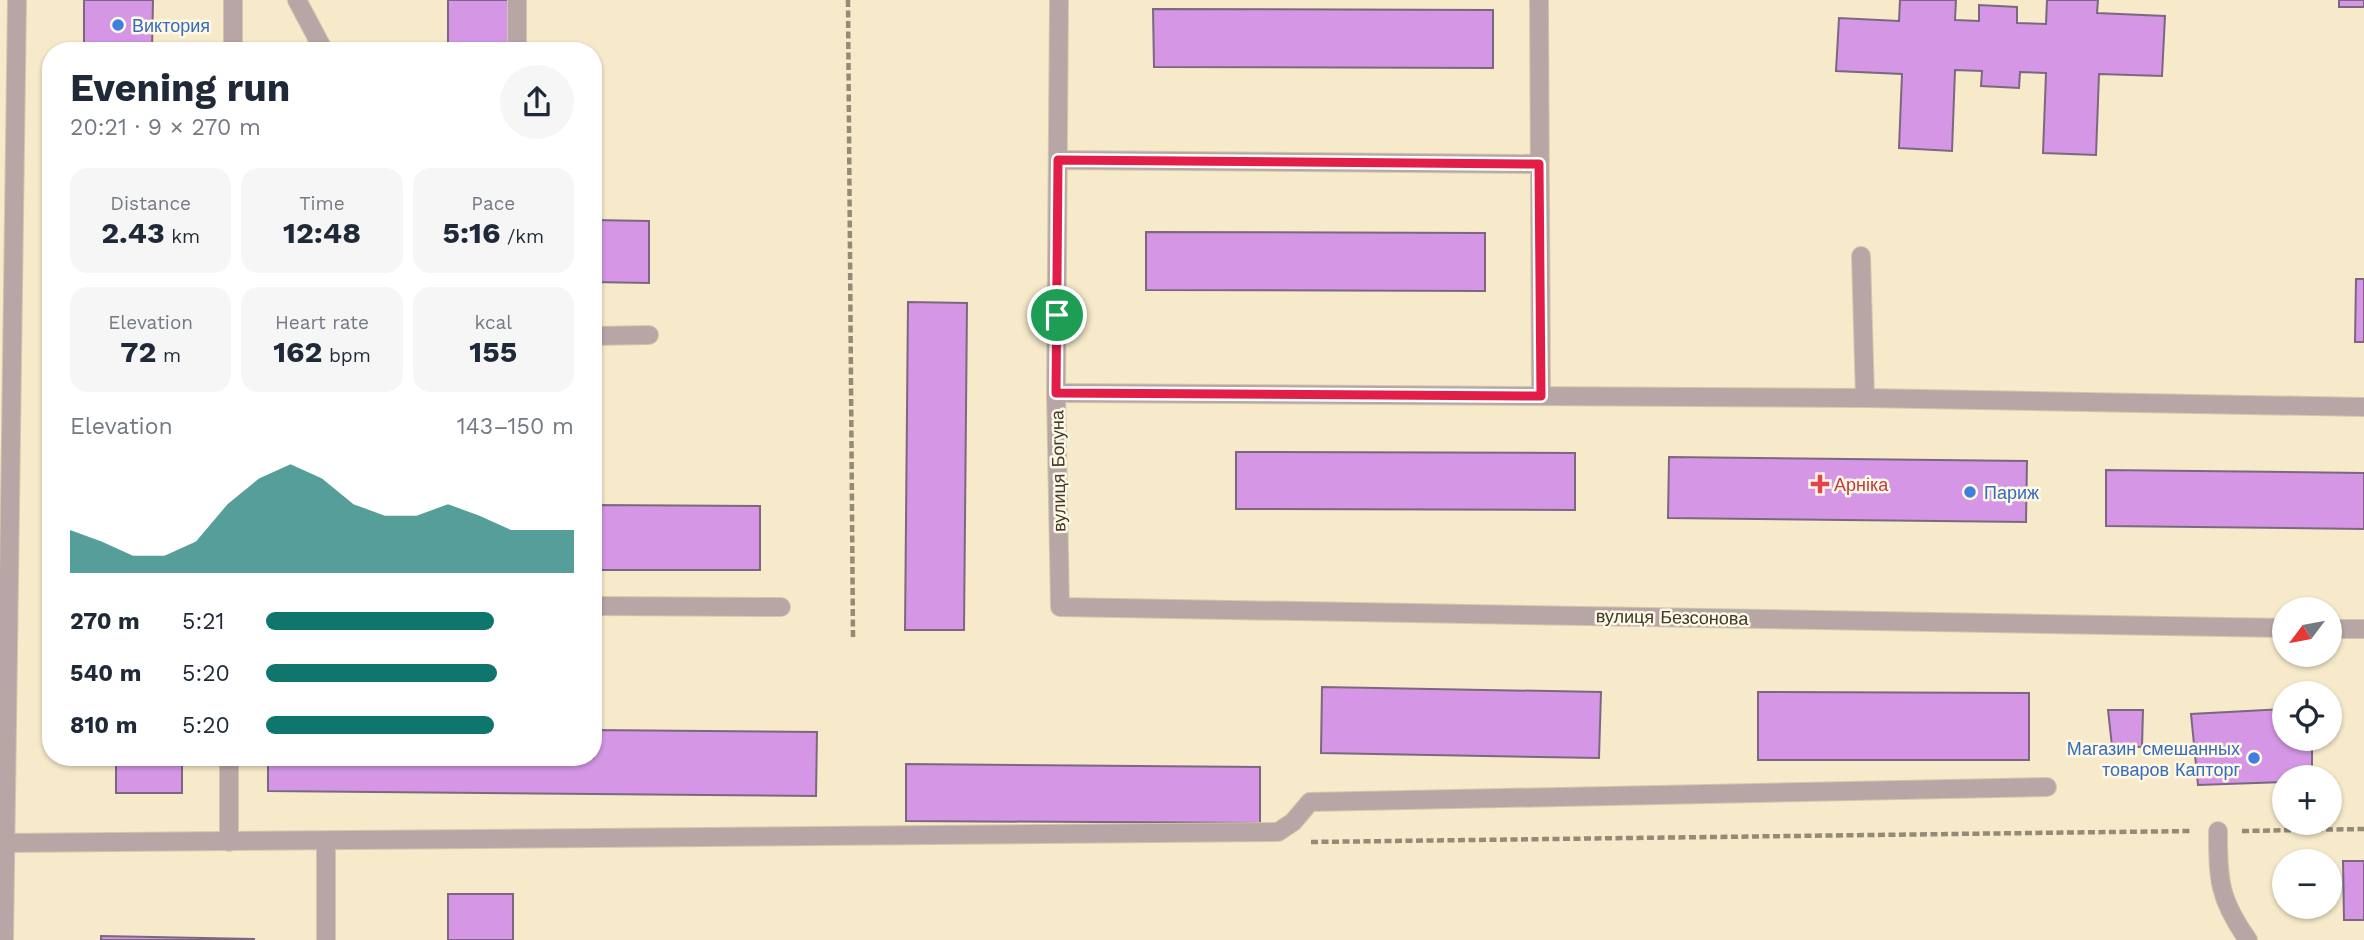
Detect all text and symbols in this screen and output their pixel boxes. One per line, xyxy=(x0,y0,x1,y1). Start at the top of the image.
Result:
place label: Виктория xyxy=(132,15,210,36)
marker: Виктория xyxy=(110,17,126,33)
button: share xyxy=(500,65,574,139)
text: Evening run xyxy=(70,66,290,110)
text: 20:21 · 9 × 270 m xyxy=(70,114,261,141)
text: Distance xyxy=(110,192,191,215)
text: Time xyxy=(299,192,345,215)
text: Pace xyxy=(471,192,515,215)
text: 2.43 xyxy=(101,215,165,250)
text: 12:48 xyxy=(283,215,361,250)
text: 5:16 xyxy=(443,215,500,250)
text: km xyxy=(165,225,200,248)
text: /km xyxy=(500,225,544,248)
pin xyxy=(1027,285,1087,345)
icon: arrive xyxy=(1038,296,1076,334)
text: Elevation xyxy=(108,311,193,334)
text: Heart rate xyxy=(275,311,369,334)
text: kcal xyxy=(475,311,512,334)
text: 72 xyxy=(120,334,156,369)
text: 162 xyxy=(273,334,322,369)
text: 155 xyxy=(469,334,517,369)
text: m xyxy=(156,344,181,367)
text: bpm xyxy=(322,344,371,367)
street label: вулиця Богуна xyxy=(1046,409,1070,532)
text: Elevation xyxy=(70,413,173,440)
text: 143–150 m xyxy=(457,413,574,440)
place label: Арніка xyxy=(1834,474,1889,495)
marker: Арніка xyxy=(1812,476,1828,492)
place label: Париж xyxy=(1984,482,2039,503)
marker: Париж xyxy=(1962,484,1978,500)
north arrow xyxy=(2272,597,2342,667)
map controls xyxy=(2272,597,2342,919)
street label: вулиця Безсонова xyxy=(1596,605,1749,629)
text: 270 m xyxy=(70,608,140,635)
text: 5:21 xyxy=(182,608,225,635)
text: 540 m xyxy=(70,660,141,687)
text: 5:20 xyxy=(182,660,230,687)
button: locate xyxy=(2272,681,2342,751)
text: 810 m xyxy=(70,712,137,739)
text: 5:20 xyxy=(182,712,230,739)
place label: Магазин смешанных товаров Капторг xyxy=(2067,738,2240,780)
marker: Магазин смешанных товаров Капторг xyxy=(2246,750,2262,766)
button: + xyxy=(2272,765,2342,835)
button: − xyxy=(2272,849,2342,919)

